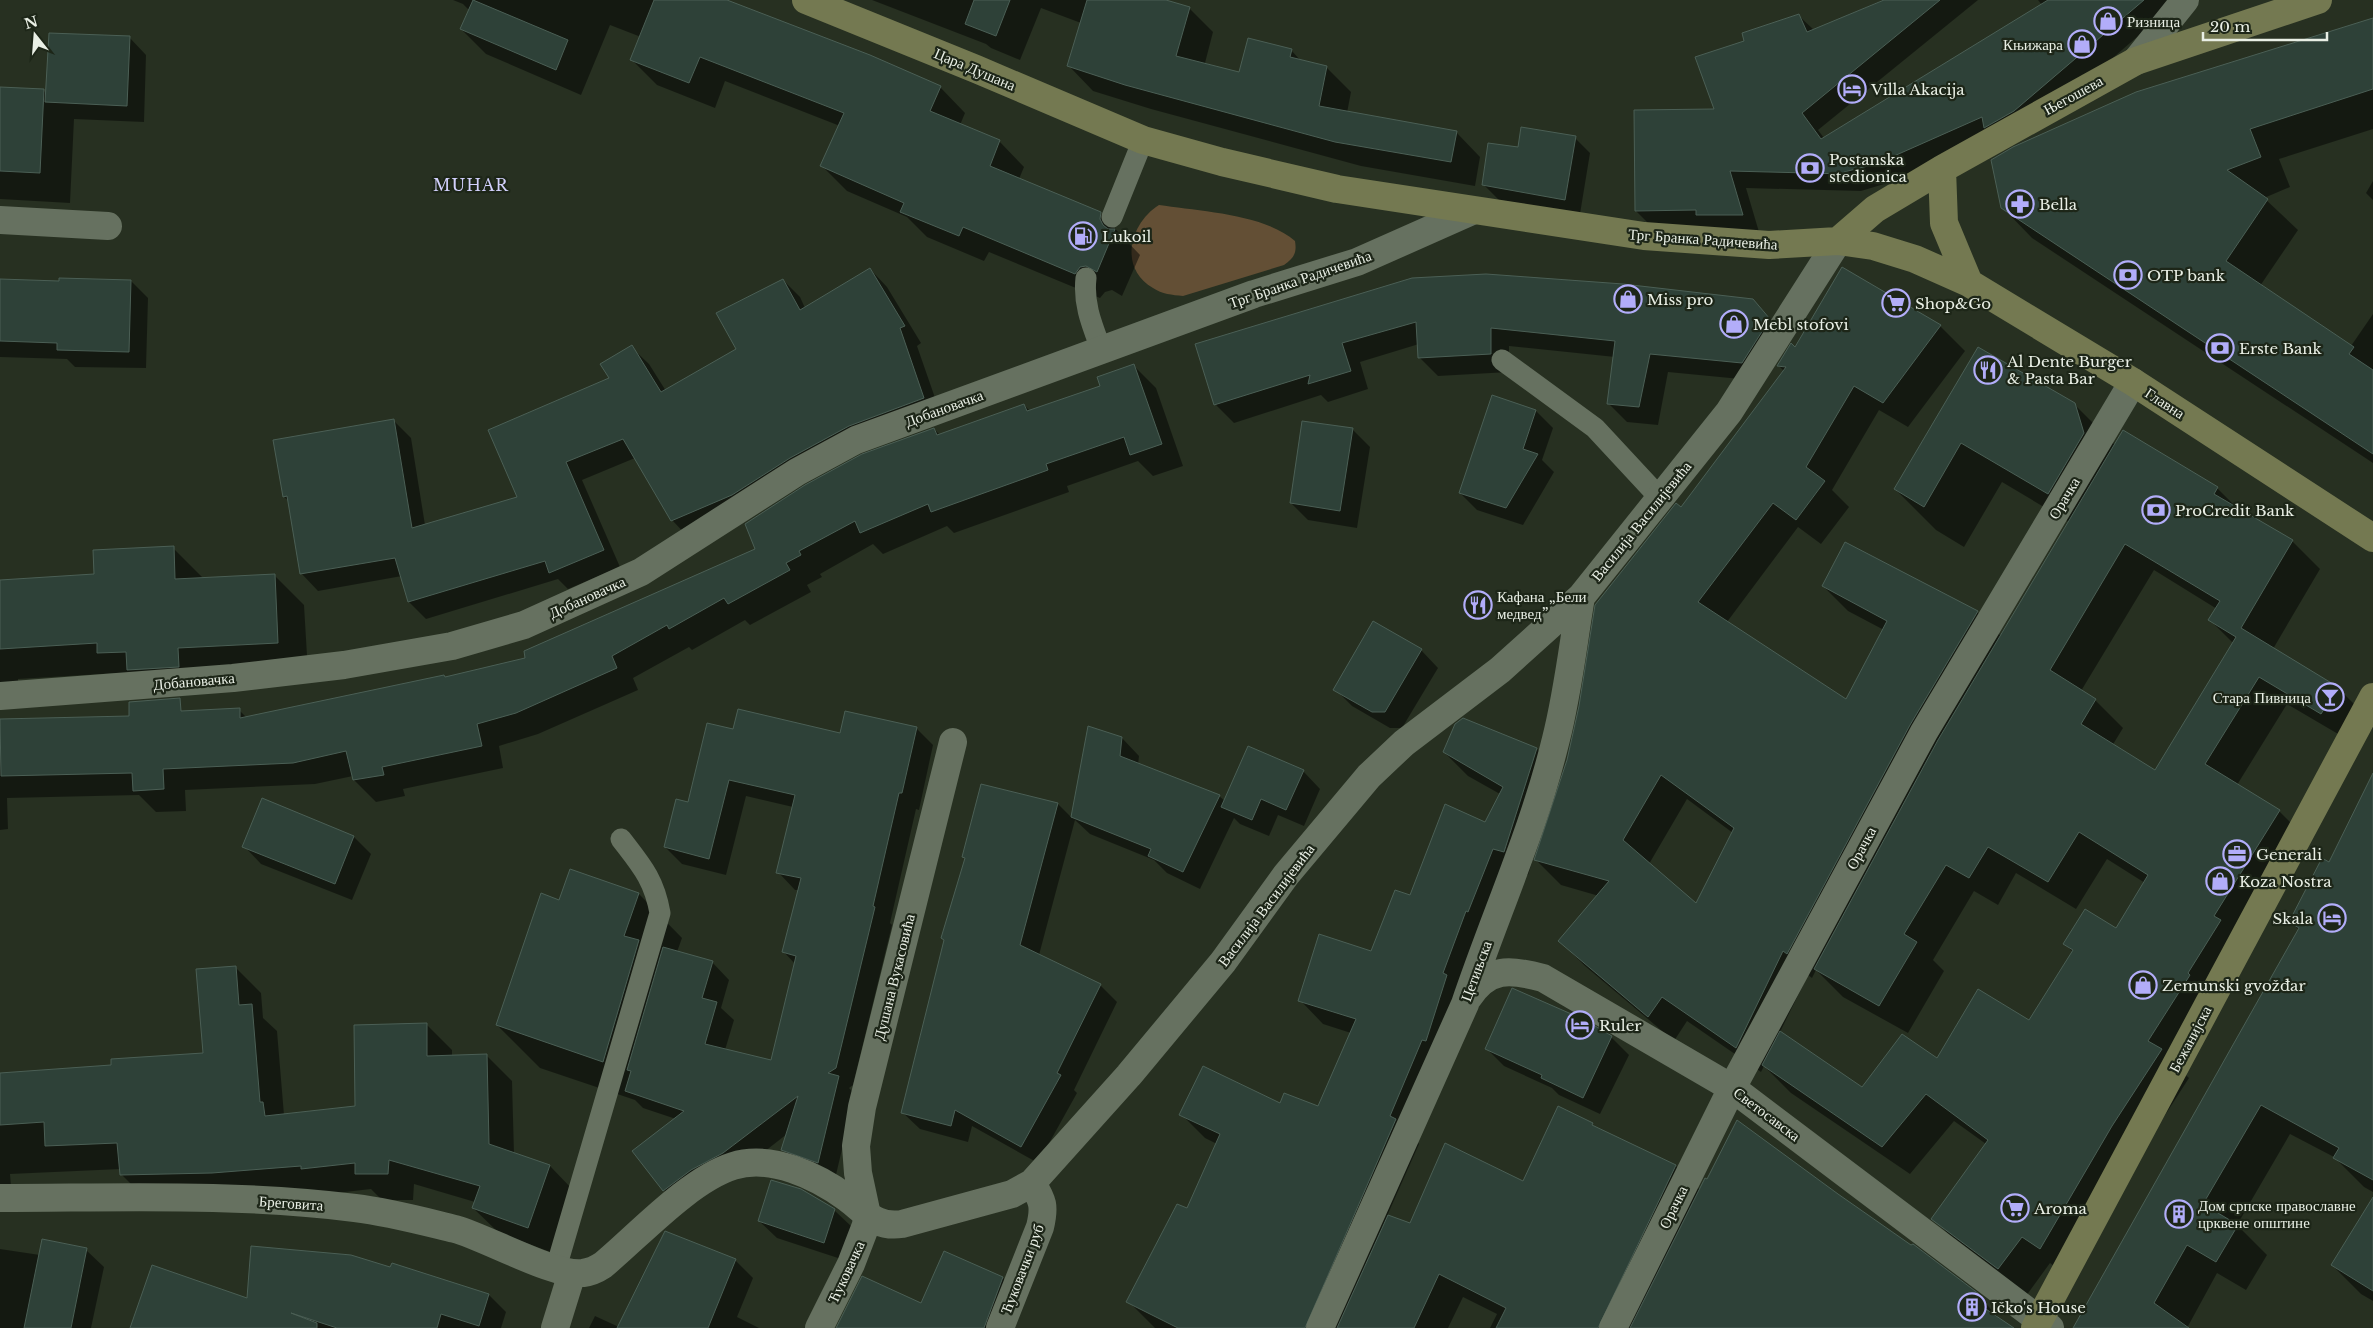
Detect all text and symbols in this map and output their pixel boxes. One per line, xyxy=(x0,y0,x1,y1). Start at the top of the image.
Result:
shop icon: Ризница xyxy=(2093,6,2123,36)
north arrow xyxy=(10,10,60,60)
scale bar xyxy=(2203,10,2327,42)
text: N xyxy=(22,12,40,33)
place label: Ризница xyxy=(2127,12,2180,31)
text: 20 m xyxy=(2210,17,2250,36)
shop icon: Књижара xyxy=(2067,29,2097,59)
place label: Књижара xyxy=(2003,35,2063,54)
street label: Цара Душана xyxy=(931,43,1019,95)
street label: Његошева xyxy=(2040,71,2106,119)
hotel icon: Villa Akacija xyxy=(1837,74,1867,104)
place label: Villa Akacija xyxy=(1870,80,1965,99)
place label: Postanska stedionica xyxy=(1829,150,1908,186)
bank icon: Postanska stedionica xyxy=(1795,153,1825,183)
district label: MUHAR xyxy=(433,175,509,195)
pharmacy icon: Bella xyxy=(2005,189,2035,219)
place label: Bella xyxy=(2039,195,2078,214)
fuel station icon: Lukoil xyxy=(1068,221,1098,251)
street label: Трг Бранка Радичевића xyxy=(1628,224,1779,254)
place label: Lukoil xyxy=(1102,227,1152,246)
street label: Трг Бранка Радичевића xyxy=(1226,246,1374,312)
bank icon: OTP bank xyxy=(2113,260,2143,290)
place label: OTP bank xyxy=(2147,266,2226,285)
shop icon: Miss pro xyxy=(1613,284,1643,314)
supermarket icon: Shop&Go xyxy=(1881,288,1911,318)
place label: Miss pro xyxy=(1647,290,1714,309)
place label: Shop&Go xyxy=(1915,294,1991,313)
shop icon: Mebl stofovi xyxy=(1719,309,1749,339)
place label: Mebl stofovi xyxy=(1753,315,1849,334)
bank icon: Erste Bank xyxy=(2205,333,2235,363)
place label: Erste Bank xyxy=(2239,339,2323,358)
place label: Al Dente Burger & Pasta Bar xyxy=(2006,352,2133,388)
restaurant icon: Al Dente Burger & Pasta Bar xyxy=(1973,355,2003,385)
street label: Главна xyxy=(2142,383,2189,423)
street label: Добановачка xyxy=(902,385,986,431)
street label: Василија Василијевића xyxy=(1587,457,1695,585)
street label: Орачка xyxy=(2044,473,2084,522)
bank icon: ProCredit Bank xyxy=(2141,495,2171,525)
place label: ProCredit Bank xyxy=(2175,501,2295,520)
street label: Добановачка xyxy=(546,572,629,622)
place label: Кафана „Бели медвед” xyxy=(1497,587,1587,623)
restaurant icon: Кафана „Бели медвед” xyxy=(1463,590,1493,620)
street label: Добановачка xyxy=(152,668,236,694)
bar icon: Стара Пивница xyxy=(2315,682,2345,712)
place label: Стара Пивница xyxy=(2213,688,2311,707)
street label: Орачка xyxy=(1842,823,1880,873)
office icon: Generali xyxy=(2222,839,2252,869)
street label: Василија Василијевића xyxy=(1214,840,1319,970)
place label: Generali xyxy=(2256,845,2322,864)
shop icon: Koza Nostra xyxy=(2205,866,2235,896)
place label: Koza Nostra xyxy=(2239,872,2332,891)
hotel icon: Skala xyxy=(2317,903,2347,933)
place label: Skala xyxy=(2273,909,2314,928)
street label: Душана Вукасовића xyxy=(869,912,919,1042)
street label: Цетињска xyxy=(1456,938,1496,1004)
shop icon: Zemunski gvožđar xyxy=(2128,970,2158,1000)
place label: Zemunski gvožđar xyxy=(2162,976,2306,995)
street label: Бежанијска xyxy=(2165,1002,2216,1076)
hotel icon: Ruler xyxy=(1565,1010,1595,1040)
place label: Ruler xyxy=(1599,1016,1642,1035)
street label: Светосавска xyxy=(1730,1083,1804,1145)
street label: Орачка xyxy=(1654,1182,1692,1232)
street label: Бреговита xyxy=(258,1191,324,1215)
supermarket icon: Aroma xyxy=(2000,1193,2030,1223)
place label: Дом српске православне црквене општине xyxy=(2198,1196,2356,1232)
place label: Aroma xyxy=(2033,1199,2087,1218)
building icon: Дом српске православне црквене општине xyxy=(2164,1199,2194,1229)
street label: Ћуковачки руб xyxy=(996,1221,1048,1317)
street label: Ћуковачка xyxy=(823,1237,869,1306)
building icon: Ičko's House xyxy=(1957,1292,1987,1322)
place label: Ičko's House xyxy=(1991,1298,2086,1317)

